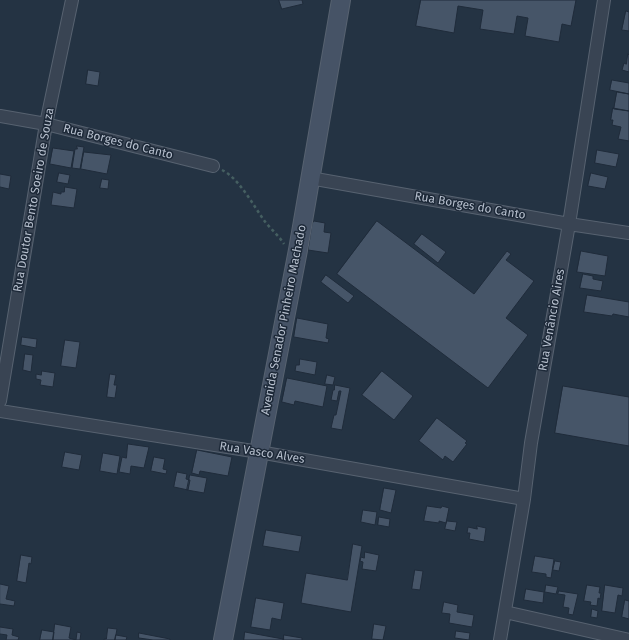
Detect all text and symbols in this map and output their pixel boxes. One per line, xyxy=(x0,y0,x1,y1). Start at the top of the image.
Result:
street label: Rua Doutor Bento Soeiro de Souza xyxy=(11,107,57,293)
street label: Rua Borges do Canto xyxy=(62,121,174,163)
street label: Rua Borges do Canto xyxy=(413,189,527,223)
street label: Avenida Senador Pinheiro Machado xyxy=(258,224,310,416)
street label: Rua Venâncio Aires xyxy=(536,268,568,372)
street label: Rua Vasco Alves xyxy=(218,439,306,467)

